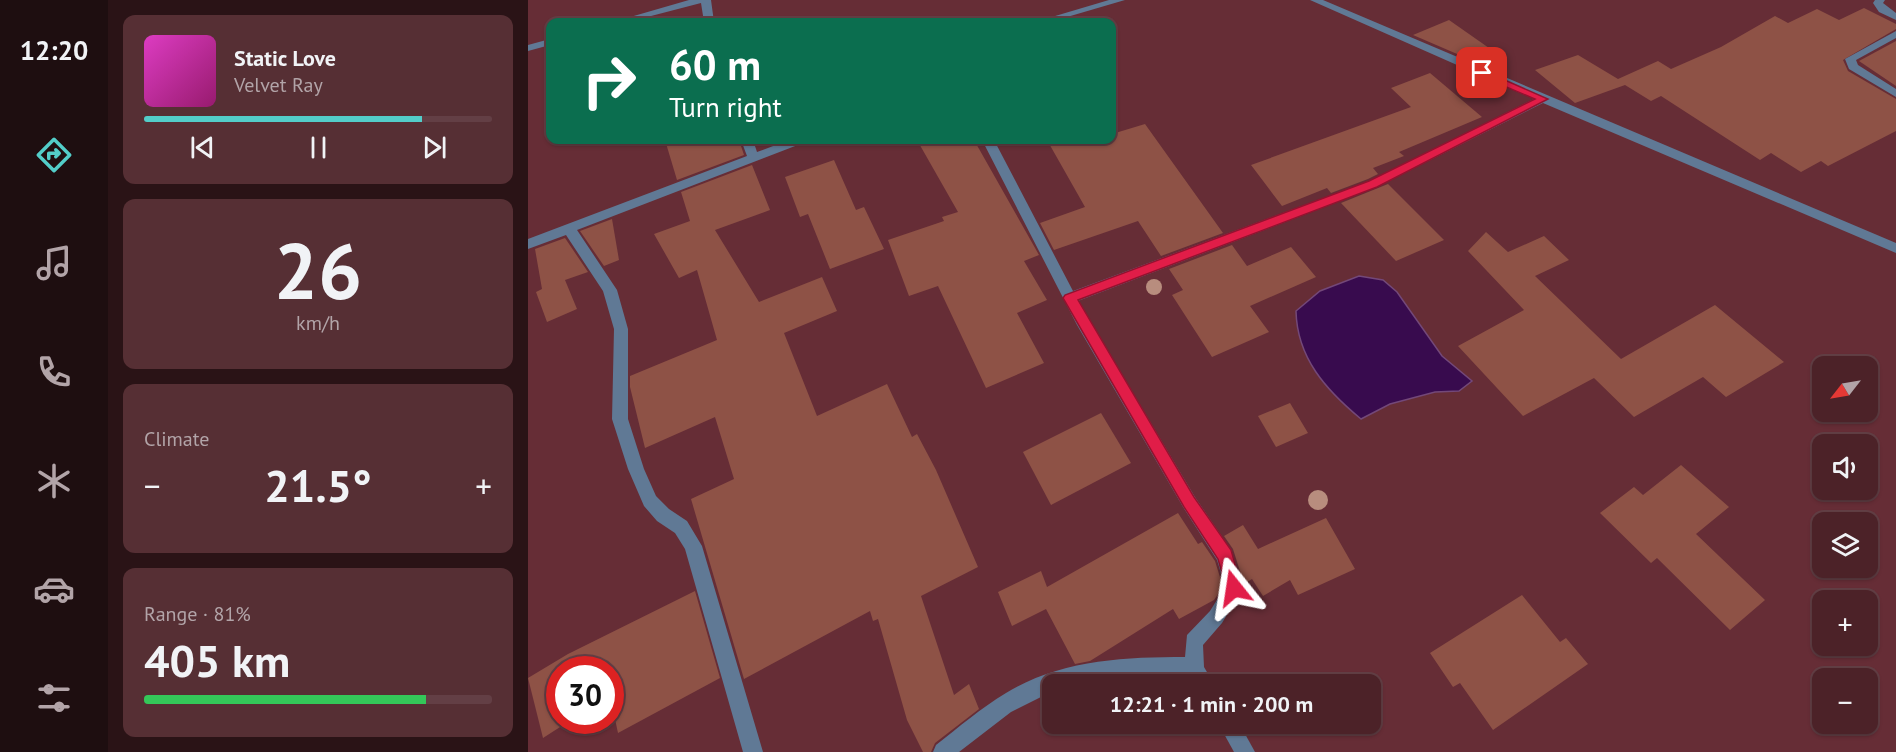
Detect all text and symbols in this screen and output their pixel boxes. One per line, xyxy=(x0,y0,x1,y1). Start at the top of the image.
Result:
text: 12:20 xyxy=(20,33,88,67)
text: 60 m xyxy=(669,37,761,92)
icon: right xyxy=(570,42,648,120)
text: Static Love xyxy=(234,44,336,72)
pin xyxy=(1456,47,1507,98)
icon: arrive xyxy=(1465,56,1498,89)
text: Velvet Ray xyxy=(234,72,323,98)
text: Turn right xyxy=(669,90,782,124)
icon: previous xyxy=(186,131,219,164)
icon: pause xyxy=(302,131,335,164)
icon: next xyxy=(418,131,451,164)
icon: directions xyxy=(33,134,75,176)
text: 26 xyxy=(274,220,362,321)
icon: music xyxy=(33,242,75,284)
text: km/h xyxy=(296,310,340,336)
icon: phone xyxy=(33,351,75,393)
north arrow xyxy=(1812,356,1878,422)
map controls xyxy=(1812,356,1878,734)
text: Climate xyxy=(144,426,210,452)
button: sound xyxy=(1812,434,1878,500)
text: 21.5° xyxy=(264,456,372,514)
icon: climate xyxy=(33,460,75,502)
text: − xyxy=(144,464,161,507)
text: + xyxy=(475,464,492,507)
button: layers xyxy=(1812,512,1878,578)
position arrow xyxy=(1202,556,1266,620)
icon: car xyxy=(33,568,75,610)
button: + xyxy=(1812,590,1878,656)
text: Range · 81% xyxy=(144,601,251,627)
text: 405 km xyxy=(144,631,290,689)
speed limit sign: 30 xyxy=(546,656,624,734)
button: − xyxy=(1812,668,1878,734)
icon: filters xyxy=(33,677,75,719)
text: 12:21 · 1 min · 200 m xyxy=(1110,690,1313,718)

